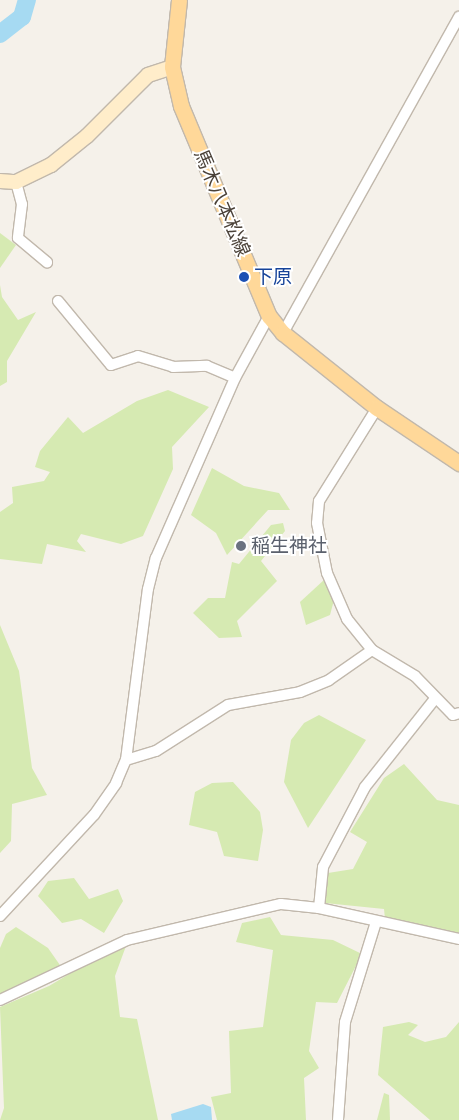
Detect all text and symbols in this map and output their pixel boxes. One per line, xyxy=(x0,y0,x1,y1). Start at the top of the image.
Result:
street label: 馬木八本松線 xyxy=(189,146,255,260)
place label: 下原 xyxy=(254,266,292,288)
marker: 下原 xyxy=(238,271,250,283)
place label: 稲生神社 xyxy=(251,535,327,557)
marker: 稲生神社 xyxy=(235,540,247,552)

